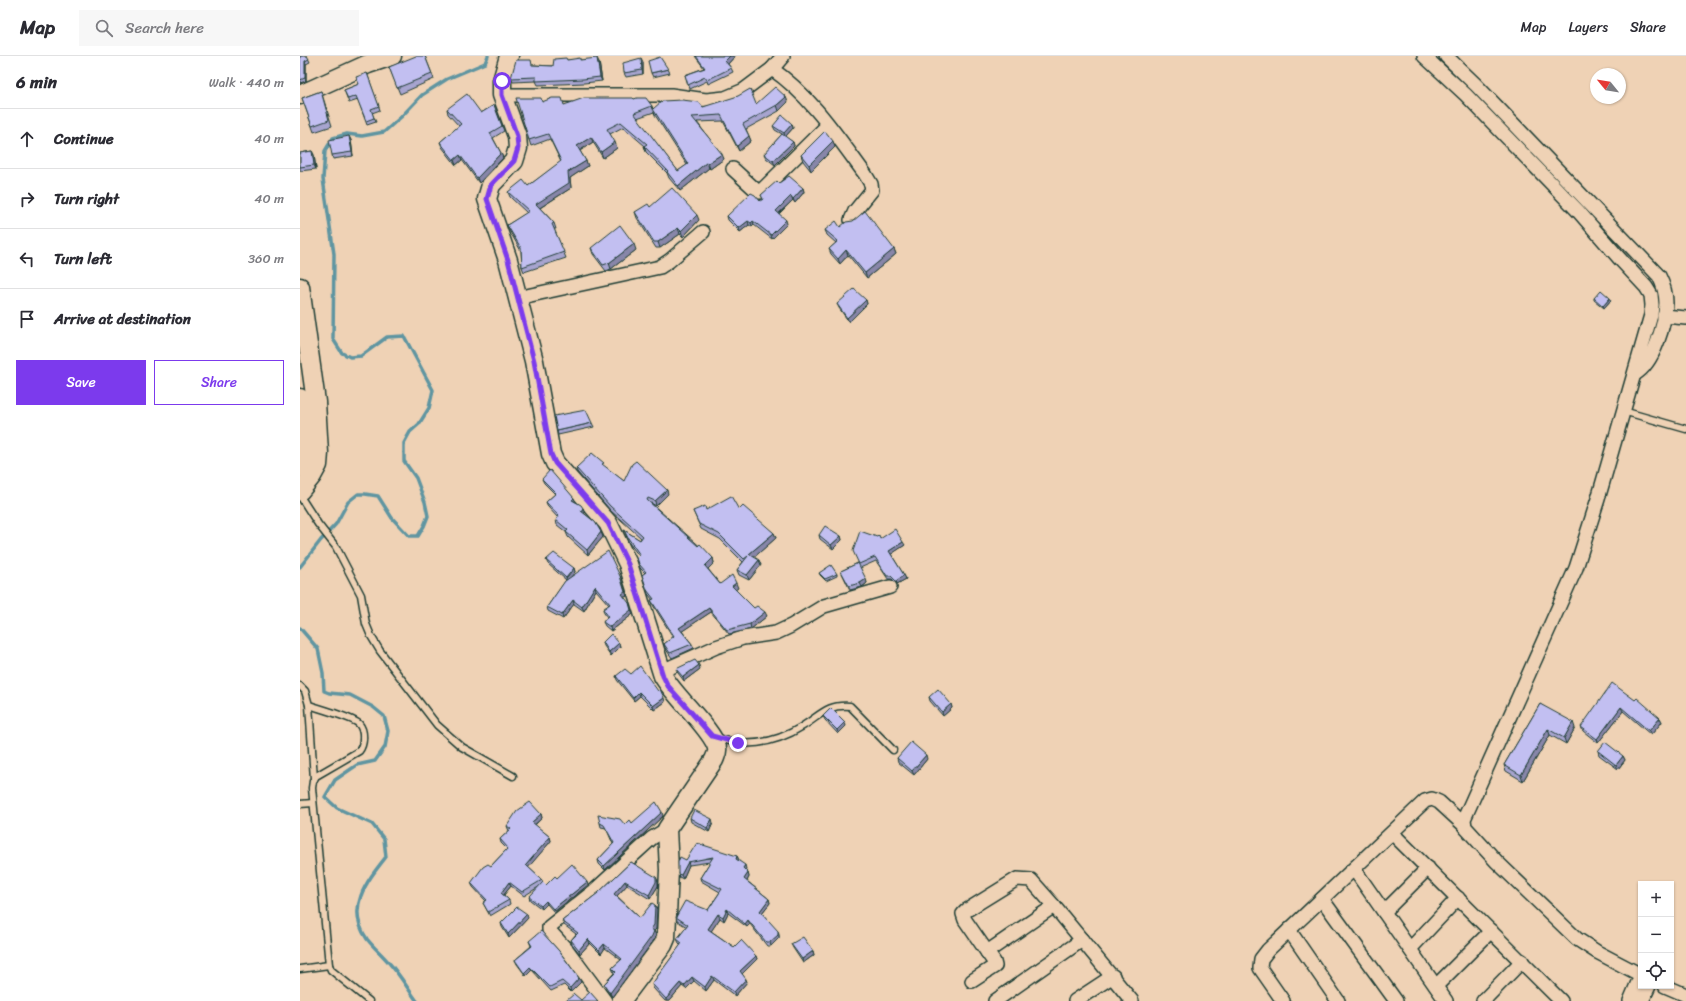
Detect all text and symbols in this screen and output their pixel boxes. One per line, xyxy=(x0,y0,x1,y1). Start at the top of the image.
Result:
search box xyxy=(79,10,359,46)
text: Map xyxy=(20,11,55,44)
text: Search here xyxy=(125,15,204,41)
text: Map xyxy=(1521,15,1546,40)
text: Layers xyxy=(1568,15,1608,40)
text: Share xyxy=(1630,15,1666,40)
icon: search xyxy=(93,17,115,39)
text: 6 min xyxy=(16,67,57,97)
north arrow xyxy=(1590,68,1626,104)
text: Walk · 440 m xyxy=(209,71,284,94)
route start xyxy=(493,72,511,90)
text: Continue xyxy=(54,126,114,152)
text: 40 m xyxy=(254,127,284,150)
icon: ahead xyxy=(16,128,38,150)
text: Turn right xyxy=(54,186,119,212)
text: 40 m xyxy=(254,187,284,210)
icon: right xyxy=(16,188,38,210)
text: Turn left xyxy=(54,246,112,272)
text: 360 m xyxy=(248,247,284,270)
icon: left xyxy=(16,248,38,270)
text: Arrive at destination xyxy=(54,306,191,332)
icon: arrive xyxy=(16,308,38,330)
button: Save xyxy=(16,360,146,405)
button: Share xyxy=(154,360,284,405)
route end xyxy=(729,734,747,752)
map controls xyxy=(1638,881,1674,989)
button: + xyxy=(1638,881,1674,917)
button: − xyxy=(1638,917,1674,953)
button: locate xyxy=(1638,953,1674,989)

